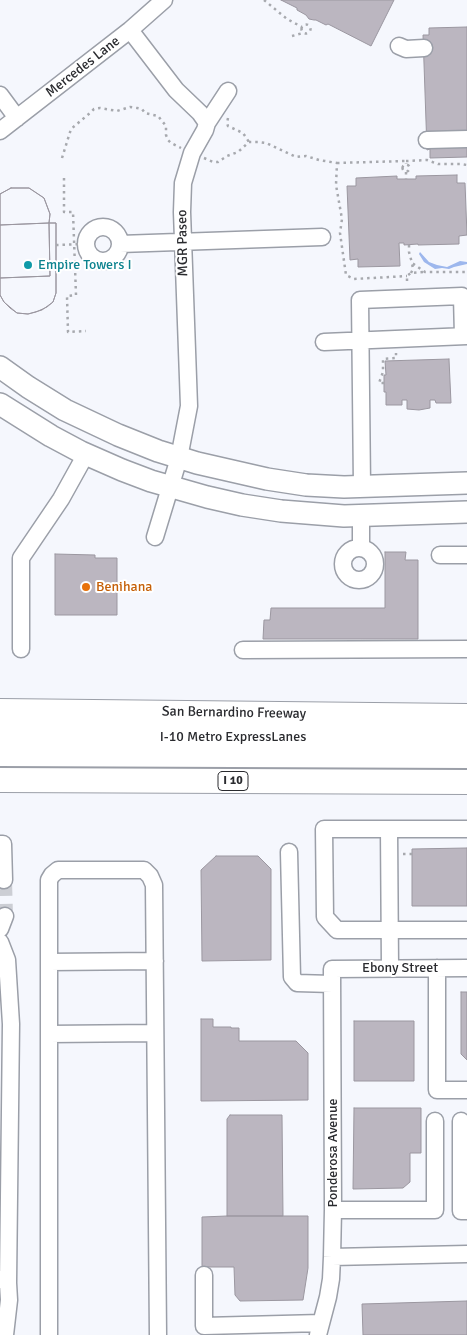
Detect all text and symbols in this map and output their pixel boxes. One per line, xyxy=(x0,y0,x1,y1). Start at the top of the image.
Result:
street label: Mercedes Lane xyxy=(43,33,123,101)
street label: MGR Paseo xyxy=(174,209,192,277)
place label: Empire Towers I xyxy=(38,257,132,273)
marker: Empire Towers I xyxy=(22,259,34,271)
place label: Benihana xyxy=(96,579,152,595)
marker: Benihana xyxy=(80,581,92,593)
street label: San Bernardino Freeway xyxy=(162,703,306,723)
street label: I-10 Metro ExpressLanes xyxy=(160,729,306,745)
road number: I 10 xyxy=(218,771,248,790)
street label: Ebony Street xyxy=(362,960,438,976)
street label: Ponderosa Avenue xyxy=(325,1098,341,1208)

